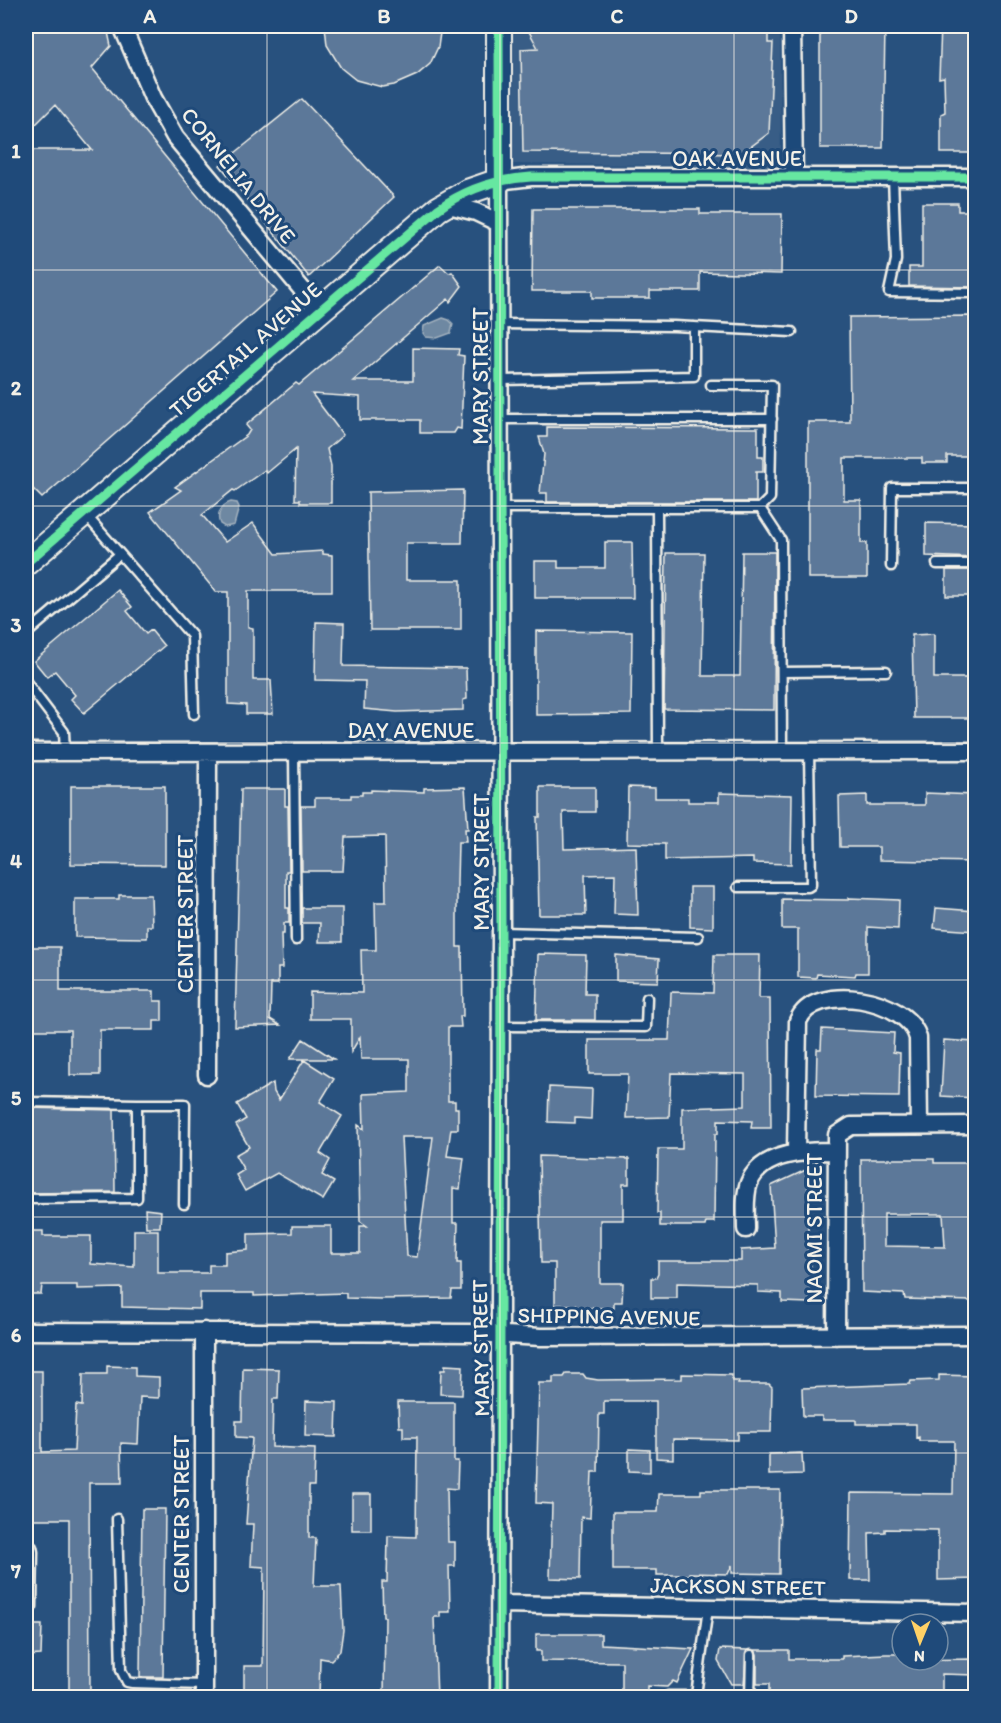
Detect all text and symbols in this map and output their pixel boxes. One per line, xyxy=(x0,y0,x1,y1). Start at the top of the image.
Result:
text: A xyxy=(143,4,157,28)
text: B xyxy=(378,4,391,28)
text: C xyxy=(611,4,624,28)
text: D xyxy=(844,4,858,28)
street label: CORNELIA DRIVE xyxy=(175,102,302,249)
text: 1 xyxy=(11,139,21,163)
street label: OAK AVENUE xyxy=(672,145,802,172)
street label: TIGERTAIL AVENUE xyxy=(164,276,327,423)
street label: MARY STREET xyxy=(467,307,494,445)
text: 2 xyxy=(11,376,22,400)
text: 3 xyxy=(11,613,22,637)
street label: DAY AVENUE xyxy=(348,717,474,744)
street label: MARY STREET xyxy=(468,793,495,931)
street label: CENTER STREET xyxy=(172,834,199,993)
text: 4 xyxy=(10,849,22,873)
text: 5 xyxy=(11,1086,22,1110)
street label: NAOMI STREET xyxy=(801,1152,828,1303)
street label: MARY STREET xyxy=(466,1278,495,1417)
street label: SHIPPING AVENUE xyxy=(517,1301,701,1332)
text: 6 xyxy=(11,1323,22,1347)
street label: CENTER STREET xyxy=(168,1434,195,1593)
text: 7 xyxy=(10,1559,21,1583)
street label: JACKSON STREET xyxy=(650,1571,827,1602)
north arrow xyxy=(890,1612,950,1672)
text: N xyxy=(914,1647,925,1666)

